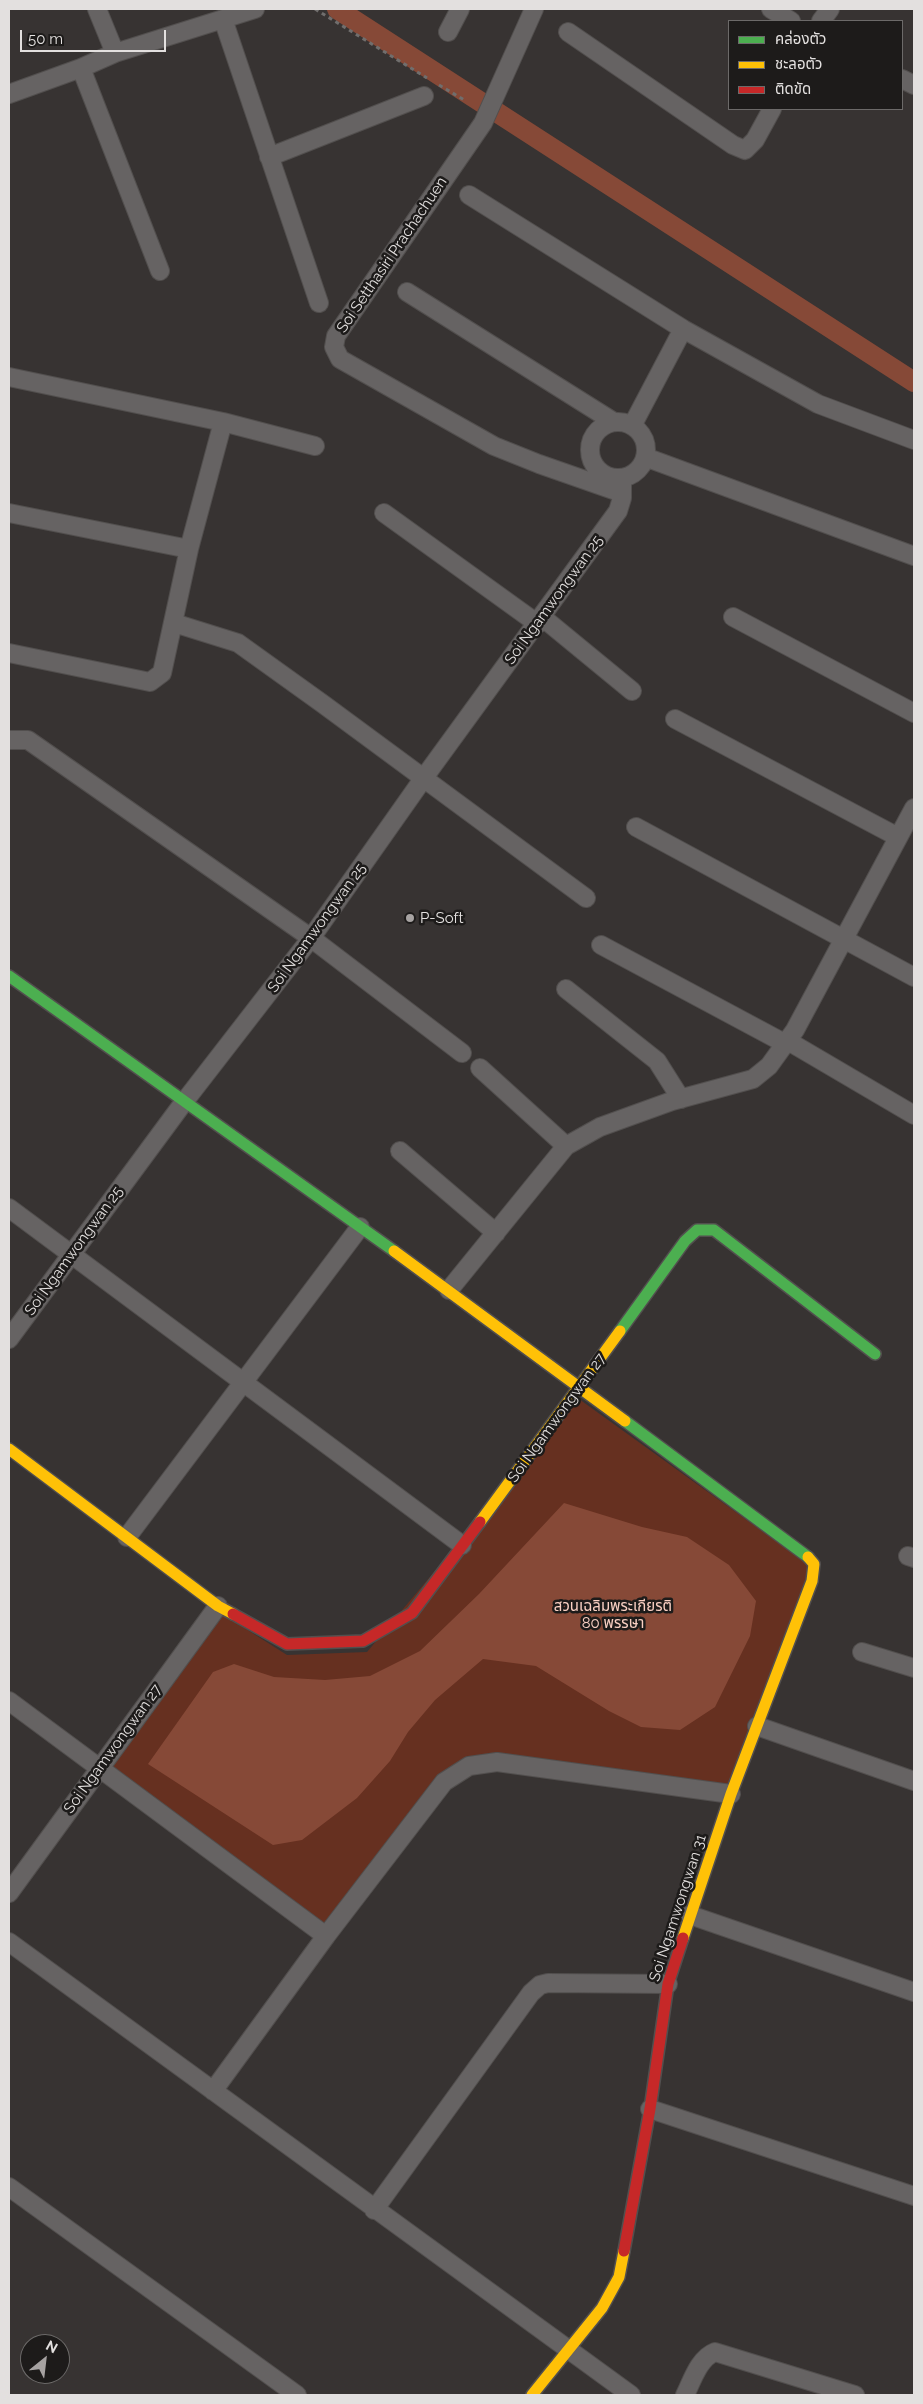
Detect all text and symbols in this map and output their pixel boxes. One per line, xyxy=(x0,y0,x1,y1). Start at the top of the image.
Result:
scale bar xyxy=(22,20,169,52)
legend xyxy=(728,20,903,110)
text: 50 m xyxy=(28,30,63,48)
text: คล่องตัว xyxy=(775,30,826,48)
text: ชะลอตัว xyxy=(775,55,822,73)
text: ติดขัด xyxy=(775,80,811,98)
street label: Soi Setthasiri Prachachuen xyxy=(333,174,451,336)
street label: Soi Ngamwongwan 25 xyxy=(501,532,607,668)
street label: Soi Ngamwongwan 25 xyxy=(264,860,370,996)
place label: P-Soft xyxy=(420,909,463,927)
marker: P-Soft xyxy=(404,912,416,924)
street label: Soi Ngamwongwan 25 xyxy=(21,1183,127,1319)
street label: Soi Ngamwongwan 27 xyxy=(504,1350,610,1486)
park label: สวนเฉลิมพระเกียรติ 80 พรรษา xyxy=(554,1597,672,1632)
street label: Soi Ngamwongwan 27 xyxy=(60,1681,166,1817)
street label: Soi Ngamwongwan 31 xyxy=(646,1832,710,1984)
north arrow xyxy=(20,2334,70,2384)
text: N xyxy=(43,2337,60,2356)

